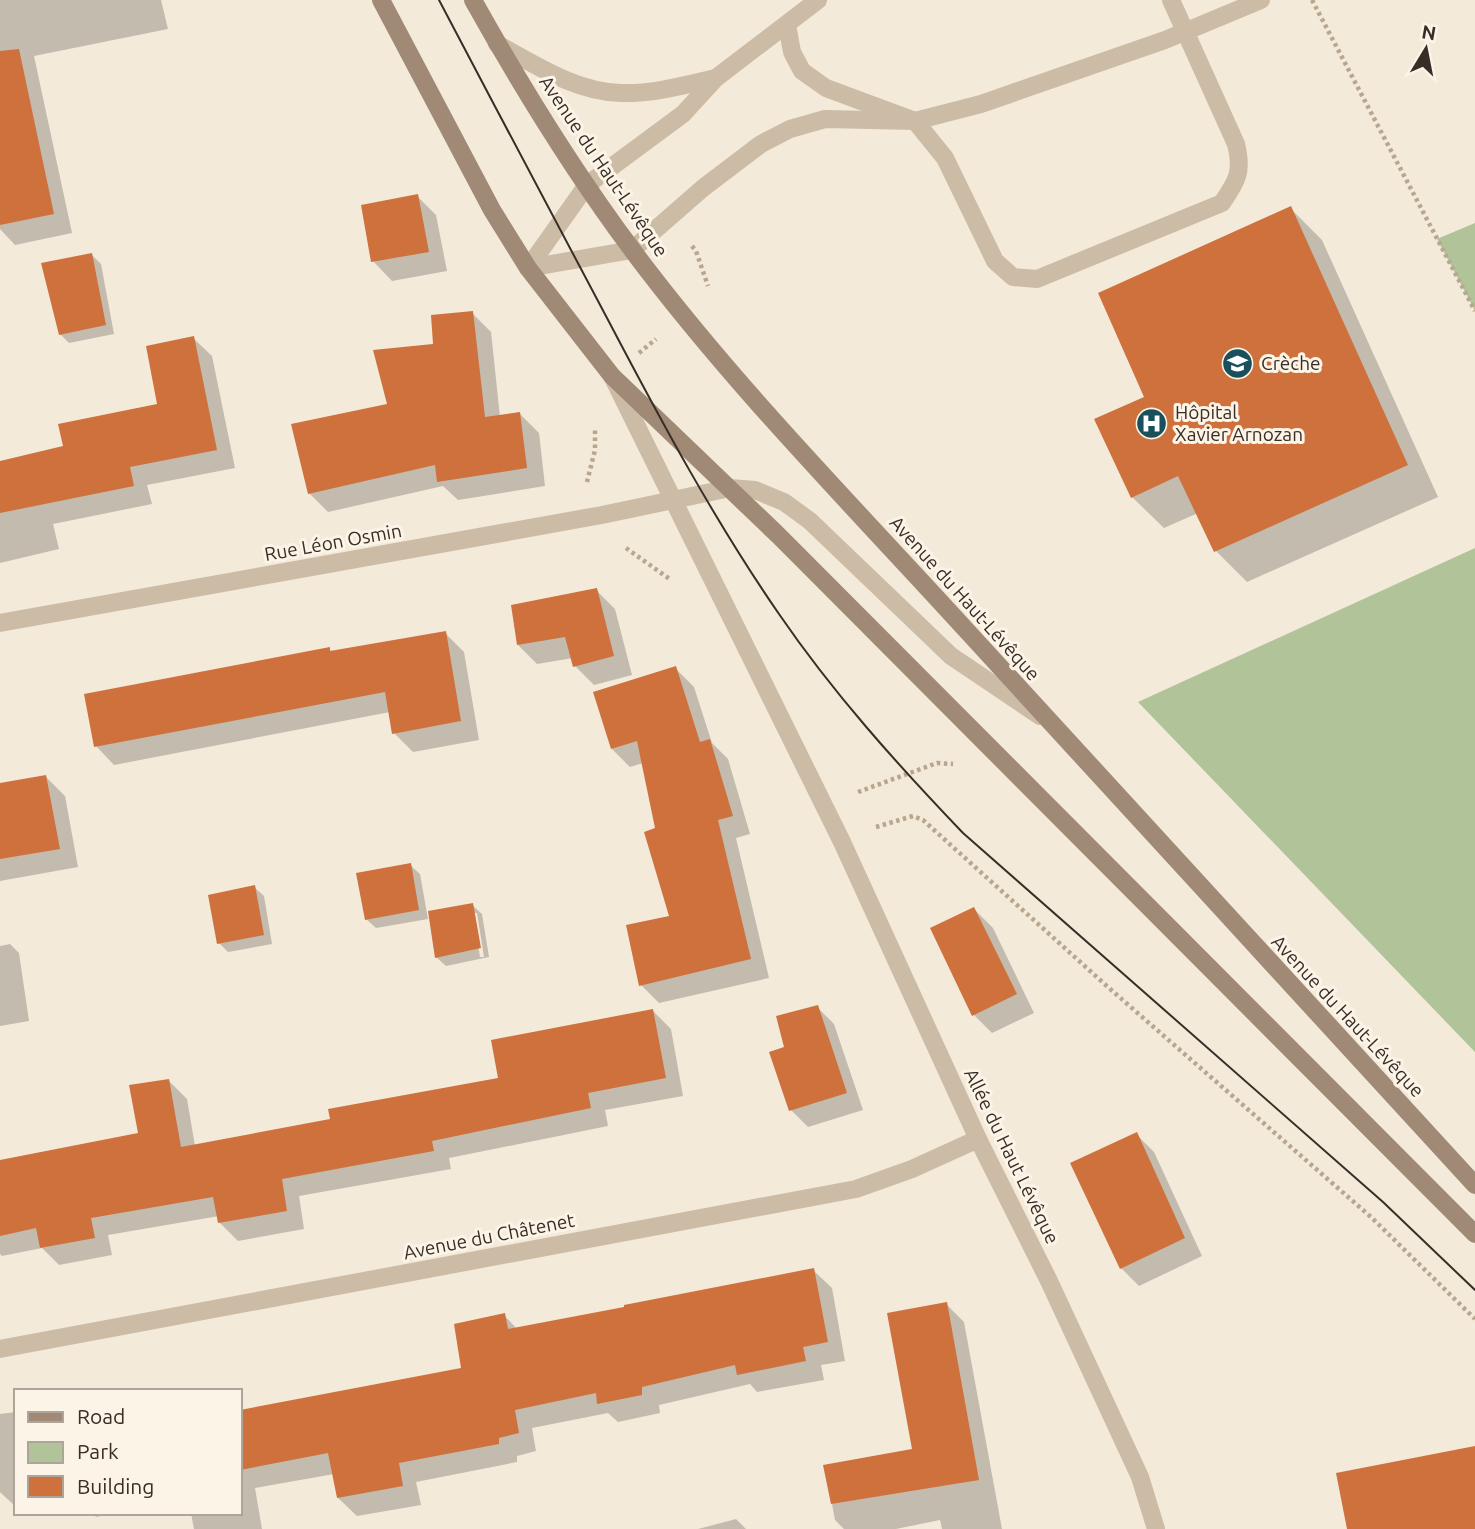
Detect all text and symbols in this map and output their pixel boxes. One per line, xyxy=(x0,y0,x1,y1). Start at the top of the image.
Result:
north arrow xyxy=(1391,14,1461,84)
text: N xyxy=(1420,20,1438,44)
street label: Avenue du Haut-Lévêque xyxy=(535,71,673,261)
school or university icon: Crèche xyxy=(1221,346,1255,380)
place label: Crèche xyxy=(1261,352,1321,374)
place label: Hôpital Xavier Arnozan xyxy=(1175,401,1303,445)
hospital icon: Hôpital Xavier Arnozan xyxy=(1135,406,1169,440)
street label: Avenue du Haut-Lévêque xyxy=(885,511,1045,685)
street label: Rue Léon Osmin xyxy=(263,519,403,565)
street label: Avenue du Haut-Lévêque xyxy=(1267,930,1429,1102)
street label: Allée du Haut Lévêque xyxy=(960,1065,1064,1247)
street label: Avenue du Châtenet xyxy=(402,1209,577,1263)
legend xyxy=(14,1389,242,1515)
text: Road xyxy=(77,1404,125,1428)
text: Park xyxy=(77,1439,119,1463)
text: Building xyxy=(77,1474,154,1498)

